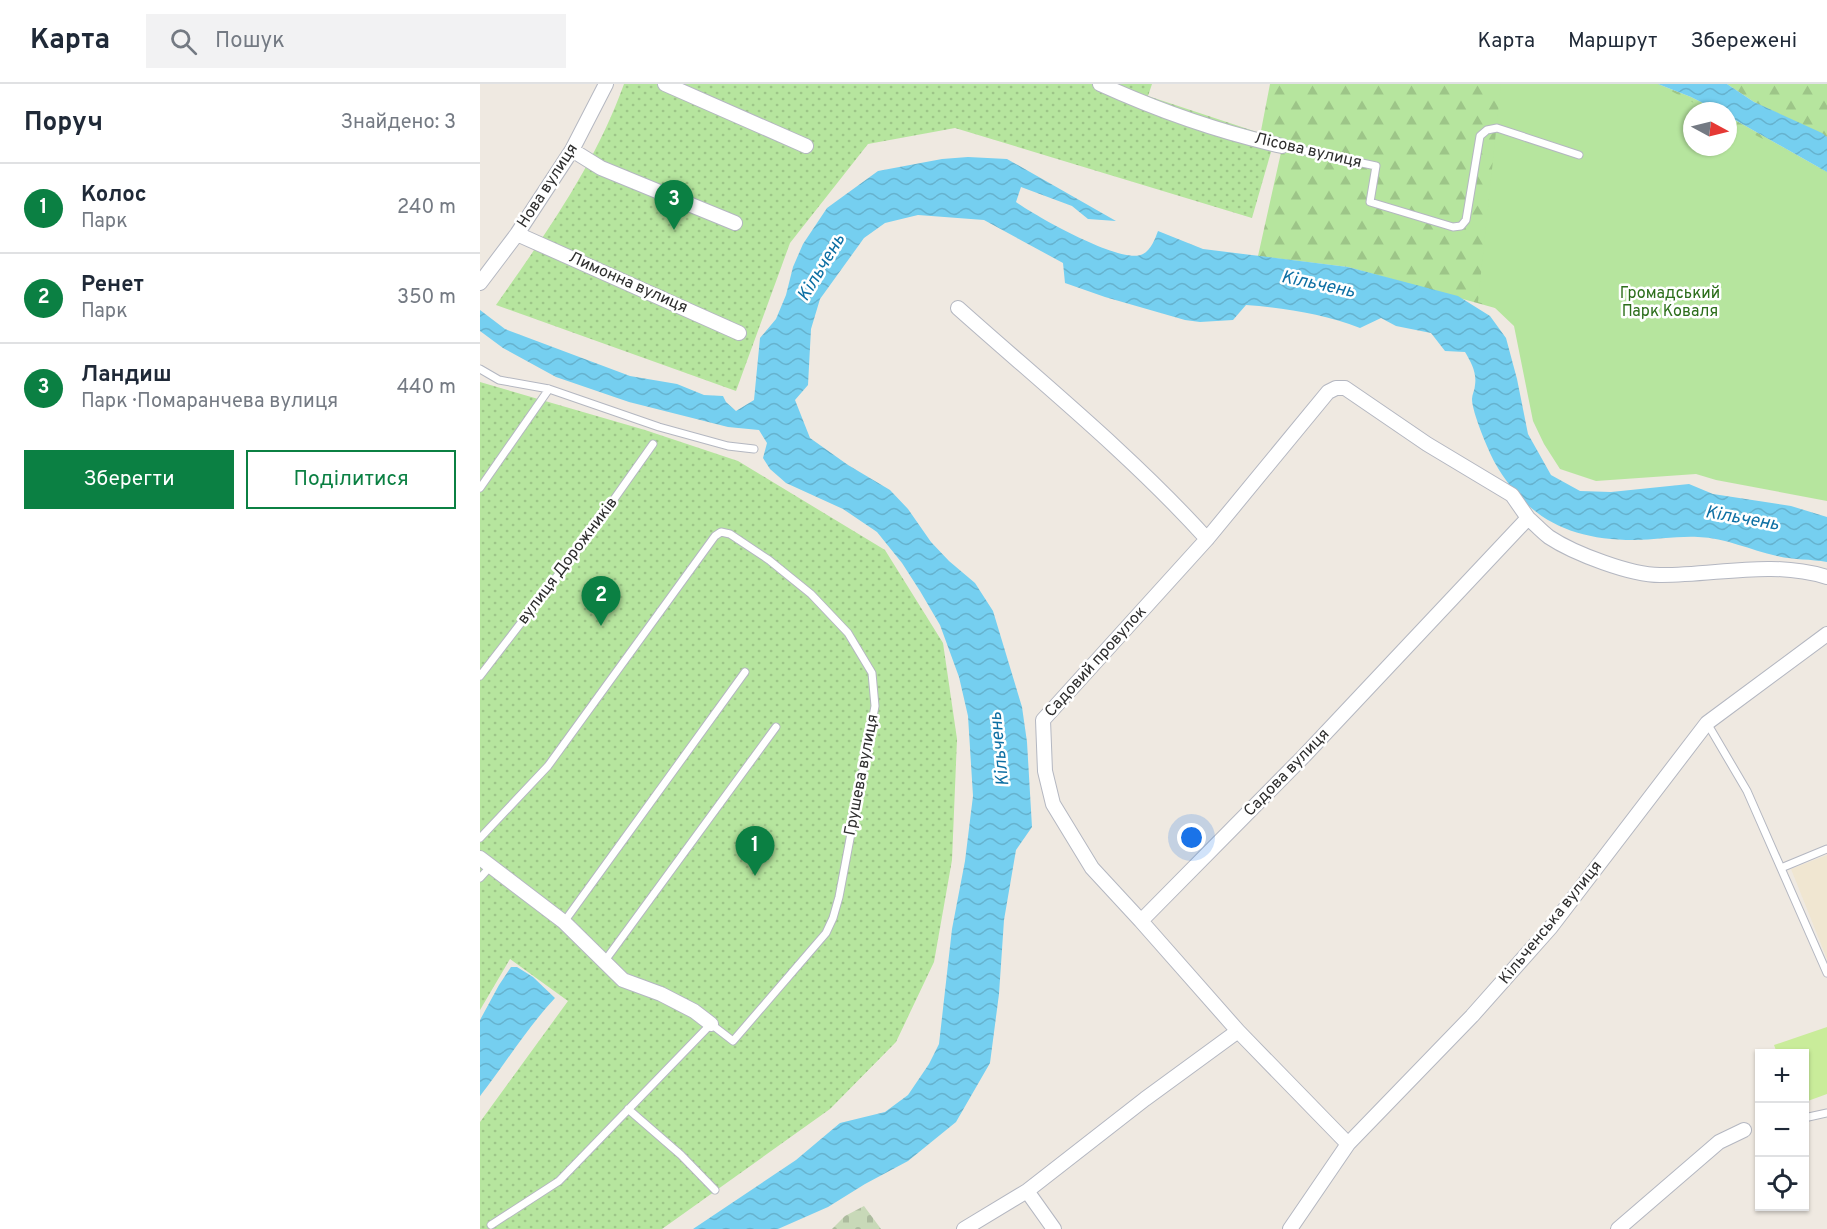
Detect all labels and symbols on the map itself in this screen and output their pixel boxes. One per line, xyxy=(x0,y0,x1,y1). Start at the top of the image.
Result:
north arrow xyxy=(1683,102,1737,156)
street label: Лісова вулиця xyxy=(1252,129,1364,173)
street label: Нова вулиця xyxy=(513,140,583,232)
pin: 3 xyxy=(654,180,694,230)
water label: Кільчень xyxy=(793,230,851,306)
street label: Лимонна вулиця xyxy=(565,248,691,318)
water label: Кільчень xyxy=(1279,266,1357,304)
park label: Громадський Парк Коваля xyxy=(1620,284,1720,322)
street label: вулиця Дорожників xyxy=(514,493,622,629)
water label: Кільчень xyxy=(1703,501,1781,537)
pin: 2 xyxy=(582,576,620,626)
street label: Садовий провулок xyxy=(1041,602,1151,722)
water label: Кільчень xyxy=(985,711,1015,787)
street label: Грушева вулиця xyxy=(840,713,884,837)
street label: Садова вулиця xyxy=(1240,725,1334,821)
your location xyxy=(1177,823,1206,852)
pin: 1 xyxy=(736,826,774,876)
street label: Кільченська вулиця xyxy=(1495,857,1607,989)

